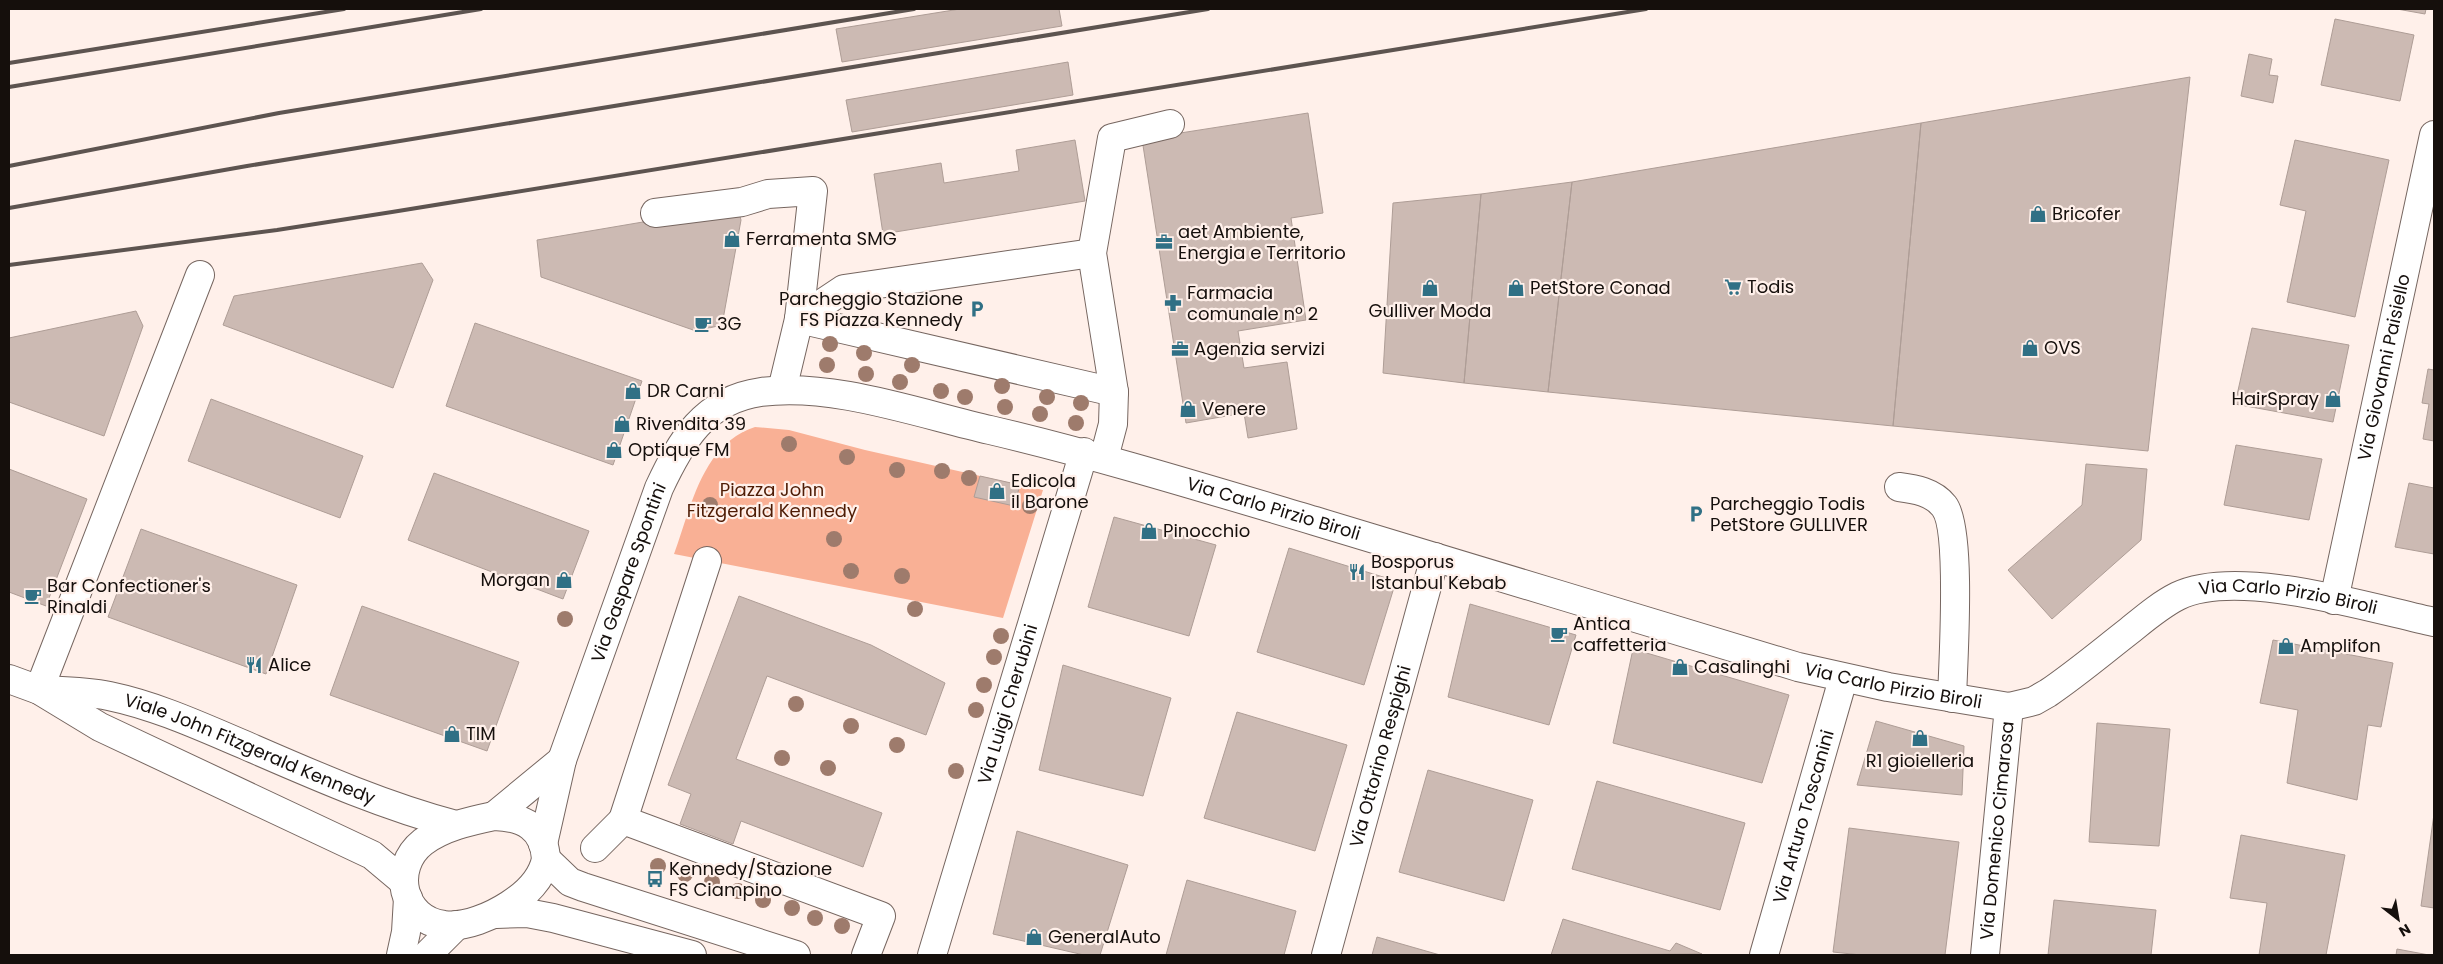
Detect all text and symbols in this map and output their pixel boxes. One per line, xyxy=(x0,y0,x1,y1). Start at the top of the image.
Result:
place label: Bricofer xyxy=(2052,201,2121,226)
shop icon: Bricofer xyxy=(2028,204,2048,224)
place label: aet Ambiente, Energia e Territorio xyxy=(1178,219,1346,265)
place label: Ferramenta SMG xyxy=(746,226,897,251)
shop icon: Ferramenta SMG xyxy=(722,229,742,249)
office icon: aet Ambiente, Energia e Territorio xyxy=(1154,232,1174,252)
street label: Via Giovanni Paisiello xyxy=(2351,271,2416,463)
place label: Todis xyxy=(1747,274,1794,299)
place label: PetStore Conad xyxy=(1530,275,1671,300)
supermarket icon: Todis xyxy=(1723,277,1743,297)
shop icon: Gulliver Moda xyxy=(1420,278,1440,298)
shop icon: PetStore Conad xyxy=(1506,278,1526,298)
place label: Farmacia comunale nº 2 xyxy=(1187,280,1318,326)
place label: Parcheggio Stazione FS Piazza Kennedy xyxy=(779,286,963,332)
pharmacy icon: Farmacia comunale nº 2 xyxy=(1163,293,1183,313)
place label: Gulliver Moda xyxy=(1369,298,1491,323)
parking icon: Parcheggio Stazione FS Piazza Kennedy xyxy=(967,299,987,319)
place label: 3G xyxy=(717,311,742,336)
cafe icon: 3G xyxy=(693,314,713,334)
place label: OVS xyxy=(2044,335,2081,360)
place label: Agenzia servizi xyxy=(1194,336,1325,361)
shop icon: OVS xyxy=(2020,338,2040,358)
office icon: Agenzia servizi xyxy=(1170,339,1190,359)
place label: DR Carni xyxy=(647,378,724,403)
shop icon: DR Carni xyxy=(623,381,643,401)
place label: HairSpray xyxy=(2231,386,2319,411)
shop icon: HairSpray xyxy=(2323,389,2343,409)
place label: Venere xyxy=(1202,396,1266,421)
shop icon: Venere xyxy=(1178,399,1198,419)
place label: Rivendita 39 xyxy=(636,411,746,436)
shop icon: Rivendita 39 xyxy=(612,414,632,434)
place label: Optique FM xyxy=(628,437,730,462)
shop icon: Optique FM xyxy=(604,440,624,460)
place label: Edicola il Barone xyxy=(1011,468,1089,514)
street label: Via Carlo Pirzio Biroli xyxy=(1184,471,1364,546)
park label: Piazza John Fitzgerald Kennedy xyxy=(687,477,857,523)
street label: Via Gaspare Spontini xyxy=(585,478,672,666)
shop icon: Edicola il Barone xyxy=(987,481,1007,501)
place label: Parcheggio Todis PetStore GULLIVER xyxy=(1710,491,1868,537)
parking icon: Parcheggio Todis PetStore GULLIVER xyxy=(1686,504,1706,524)
place label: Pinocchio xyxy=(1163,518,1250,543)
shop icon: Pinocchio xyxy=(1139,521,1159,541)
place label: Bosporus Istanbul Kebab xyxy=(1371,549,1506,595)
restaurant icon: Bosporus Istanbul Kebab xyxy=(1347,562,1367,582)
place label: Morgan xyxy=(480,567,550,592)
shop icon: Morgan xyxy=(554,570,574,590)
place label: Bar Confectioner's Rinaldi xyxy=(47,573,211,619)
street label: Via Carlo Pirzio Biroli xyxy=(2197,573,2380,620)
cafe icon: Bar Confectioner's Rinaldi xyxy=(23,586,43,606)
place label: Antica caffetteria xyxy=(1573,611,1667,657)
street label: Via Luigi Cherubini xyxy=(971,621,1043,787)
cafe icon: Antica caffetteria xyxy=(1549,624,1569,644)
place label: Amplifon xyxy=(2300,633,2381,658)
shop icon: Amplifon xyxy=(2276,636,2296,656)
place label: Alice xyxy=(268,652,311,677)
place label: Casalinghi xyxy=(1694,654,1790,679)
restaurant icon: Alice xyxy=(244,655,264,675)
street label: Via Carlo Pirzio Biroli xyxy=(1802,656,1984,714)
shop icon: Casalinghi xyxy=(1670,657,1690,677)
street label: Via Ottorino Respighi xyxy=(1343,662,1417,850)
street label: Viale John Fitzgerald Kennedy xyxy=(122,687,379,810)
street label: Via Domenico Cimarosa xyxy=(1974,720,2020,941)
place label: TIM xyxy=(466,721,496,746)
shop icon: TIM xyxy=(442,724,462,744)
street label: Via Arturo Toscanini xyxy=(1766,727,1840,906)
shop icon: R1 gioielleria xyxy=(1910,728,1930,748)
place label: R1 gioielleria xyxy=(1866,748,1974,773)
place label: Kennedy/Stazione FS Ciampino xyxy=(669,856,832,902)
bus stop icon: Kennedy/Stazione FS Ciampino xyxy=(645,869,665,889)
north arrow xyxy=(2373,894,2423,944)
text: N xyxy=(2395,919,2414,941)
place label: GeneralAuto xyxy=(1048,924,1161,949)
shop icon: GeneralAuto xyxy=(1024,927,1044,947)

